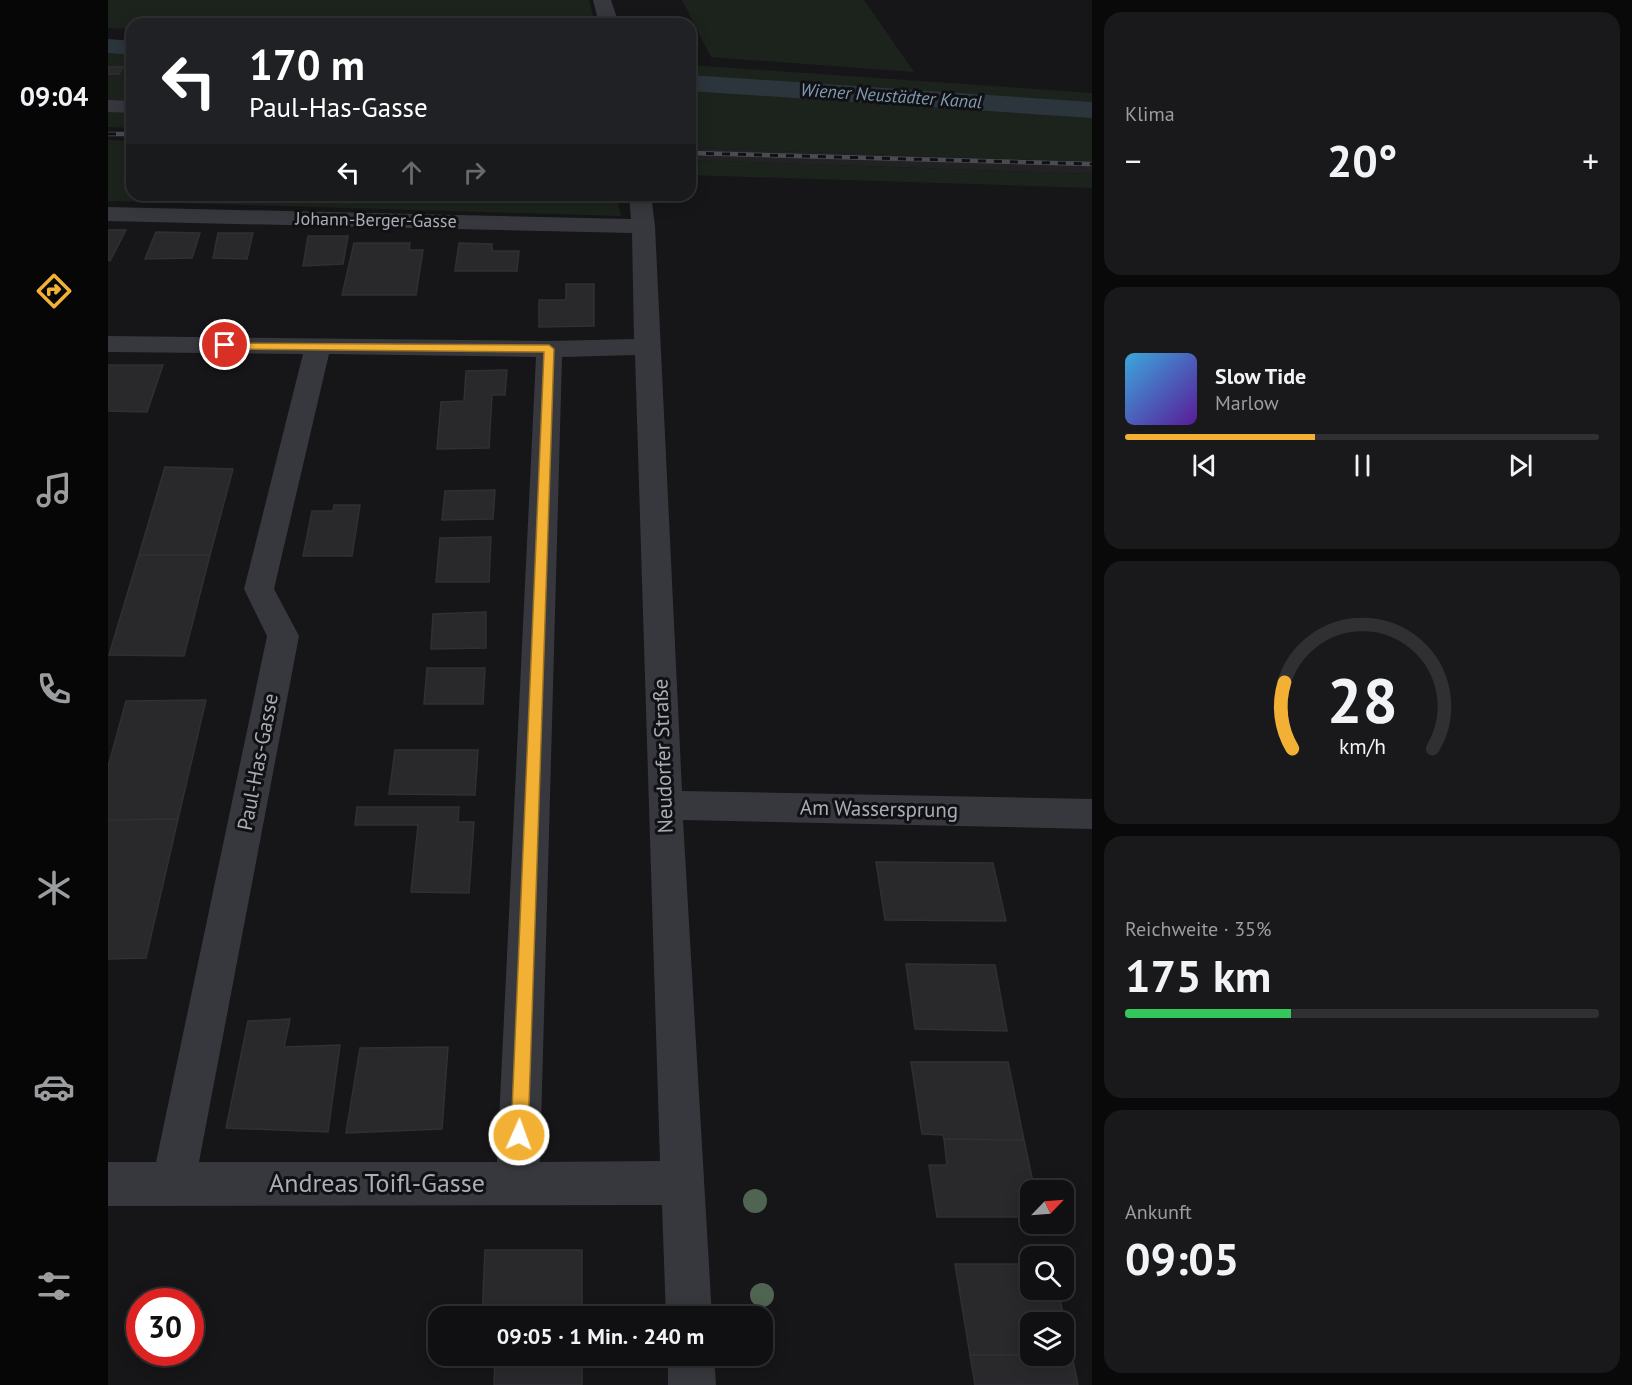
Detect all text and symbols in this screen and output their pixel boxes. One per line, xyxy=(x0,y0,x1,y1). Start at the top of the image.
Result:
text: 170 m xyxy=(249,37,365,92)
icon: left xyxy=(150,42,228,120)
water label: Wiener Neustädter Kanal xyxy=(800,78,983,113)
text: 09:04 xyxy=(20,79,88,113)
text: Paul-Has-Gasse xyxy=(249,90,428,124)
text: Klima xyxy=(1125,101,1175,127)
text: 20° xyxy=(1327,131,1397,189)
text: − xyxy=(1125,139,1142,182)
text: + xyxy=(1582,139,1599,182)
icon: left xyxy=(332,156,365,189)
icon: ahead xyxy=(395,156,428,189)
icon: right xyxy=(458,156,491,189)
street label: Johann-Berger-Gasse xyxy=(294,207,457,232)
icon: directions xyxy=(33,270,75,312)
pin xyxy=(199,319,250,370)
icon: arrive xyxy=(208,328,241,361)
text: Slow Tide xyxy=(1215,362,1306,390)
text: Marlow xyxy=(1215,390,1279,416)
icon: previous xyxy=(1188,449,1221,482)
icon: pause xyxy=(1346,449,1379,482)
icon: next xyxy=(1504,449,1537,482)
icon: music xyxy=(33,469,75,511)
text: 28 xyxy=(1327,660,1397,741)
icon: phone xyxy=(33,668,75,710)
street label: Neudorfer Straße xyxy=(646,678,679,834)
street label: Paul-Has-Gasse xyxy=(231,691,284,833)
text: km/h xyxy=(1338,733,1385,761)
street label: Am Wassersprung xyxy=(800,794,958,823)
icon: climate xyxy=(33,867,75,909)
text: Reichweite · 35% xyxy=(1125,916,1271,942)
text: 175 km xyxy=(1125,946,1271,1004)
icon: car xyxy=(33,1066,75,1108)
position arrow xyxy=(487,1103,551,1167)
street label: Andreas Toifl-Gasse xyxy=(269,1166,485,1199)
north arrow xyxy=(1020,1180,1074,1234)
map controls xyxy=(1020,1180,1074,1366)
text: Ankunft xyxy=(1125,1199,1192,1225)
text: 09:05 xyxy=(1125,1229,1239,1287)
button: search xyxy=(1020,1246,1074,1300)
icon: filters xyxy=(33,1265,75,1307)
speed limit sign: 30 xyxy=(126,1288,204,1366)
button: layers xyxy=(1020,1312,1074,1366)
text: 09:05 · 1 Min. · 240 m xyxy=(497,1322,704,1350)

